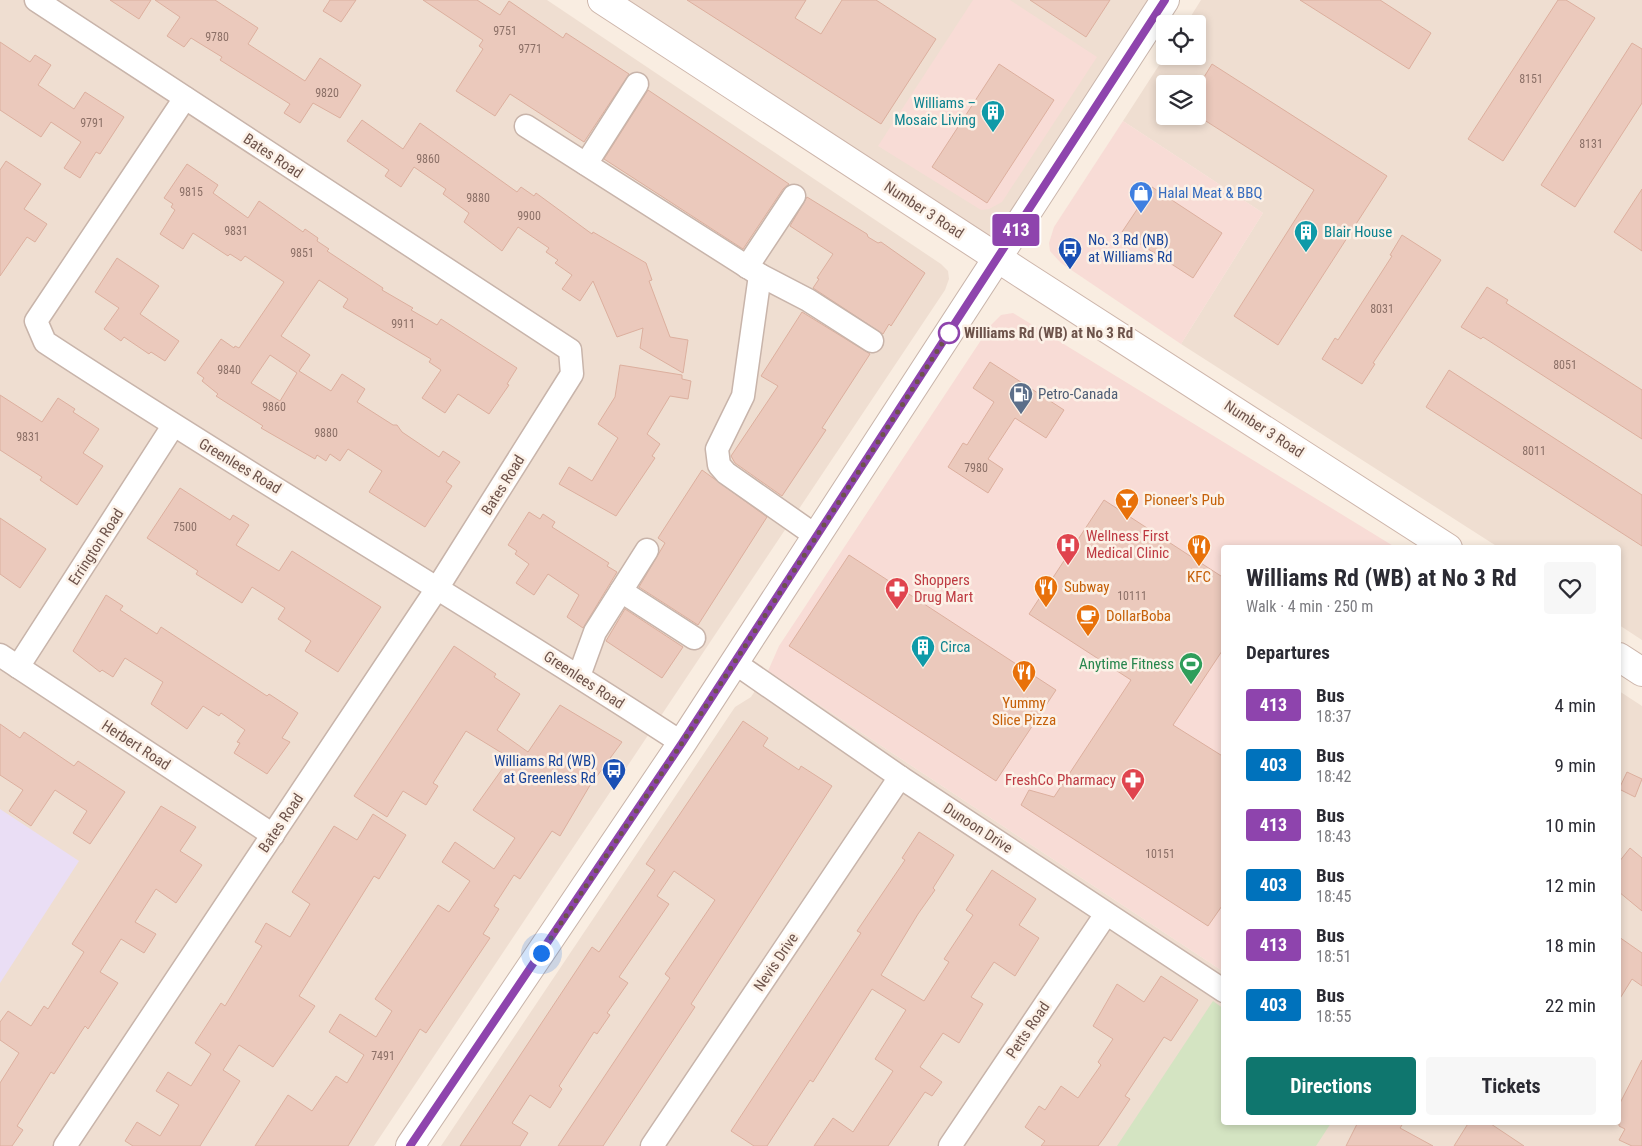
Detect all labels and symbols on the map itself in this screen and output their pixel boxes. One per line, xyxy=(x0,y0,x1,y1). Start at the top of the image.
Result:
house number: 9751 xyxy=(493,24,517,38)
house number: 9780 xyxy=(205,30,229,44)
house number: 9771 xyxy=(518,42,542,56)
house number: 8151 xyxy=(1519,72,1543,86)
house number: 9820 xyxy=(315,86,339,100)
place label: Williams – Mosaic Living xyxy=(894,94,976,129)
building icon: Williams – Mosaic Living xyxy=(980,99,1006,133)
house number: 9791 xyxy=(80,116,104,130)
street label: Bates Road xyxy=(240,130,306,182)
house number: 8131 xyxy=(1579,137,1603,151)
house number: 9860 xyxy=(416,152,440,166)
street label: Number 3 Road xyxy=(881,178,967,242)
shop icon: Halal Meat & BBQ xyxy=(1128,180,1154,214)
place label: Halal Meat & BBQ xyxy=(1158,184,1262,202)
house number: 9815 xyxy=(179,185,203,199)
house number: 9880 xyxy=(466,191,490,205)
house number: 9900 xyxy=(517,209,541,223)
line badge: 413 xyxy=(987,214,1045,246)
building icon: Blair House xyxy=(1293,219,1319,253)
place label: Blair House xyxy=(1324,223,1392,241)
house number: 9831 xyxy=(224,224,248,238)
place label: No. 3 Rd (NB) at Williams Rd xyxy=(1088,231,1172,266)
bus stop icon: No. 3 Rd (NB) at Williams Rd xyxy=(1057,236,1083,270)
house number: 9851 xyxy=(290,246,314,260)
house number: 8031 xyxy=(1370,302,1394,316)
house number: 9911 xyxy=(391,317,415,331)
marker: Williams Rd (WB) at No 3 Rd xyxy=(938,322,960,344)
place label: Williams Rd (WB) at No 3 Rd xyxy=(964,324,1133,342)
house number: 8051 xyxy=(1553,358,1577,372)
house number: 9840 xyxy=(217,363,241,377)
fuel station icon: Petro-Canada xyxy=(1008,381,1034,415)
place label: Petro-Canada xyxy=(1038,385,1118,403)
street label: Number 3 Road xyxy=(1221,397,1307,461)
house number: 9860 xyxy=(262,400,286,414)
house number: 9880 xyxy=(314,426,338,440)
house number: 9831 xyxy=(16,430,40,444)
street label: Greenlees Road xyxy=(196,434,284,498)
house number: 8011 xyxy=(1522,444,1546,458)
street label: Bates Road xyxy=(478,452,528,518)
house number: 7980 xyxy=(964,461,988,475)
bar icon: Pioneer's Pub xyxy=(1114,487,1140,521)
place label: Pioneer's Pub xyxy=(1144,491,1225,509)
street label: Errington Road xyxy=(65,505,127,589)
house number: 7500 xyxy=(173,520,197,534)
place label: Wellness First Medical Clinic xyxy=(1086,527,1169,562)
hospital icon: Wellness First Medical Clinic xyxy=(1055,532,1081,566)
restaurant icon: KFC xyxy=(1186,533,1212,567)
place label: KFC xyxy=(1187,568,1211,586)
place label: Shoppers Drug Mart xyxy=(914,571,973,606)
restaurant icon: Subway xyxy=(1033,574,1059,608)
pharmacy icon: Shoppers Drug Mart xyxy=(884,576,910,610)
place label: Subway xyxy=(1064,578,1110,596)
house number: 10111 xyxy=(1117,589,1147,603)
cafe icon: DollarBoba xyxy=(1075,603,1101,637)
place label: DollarBoba xyxy=(1106,607,1171,625)
building icon: Circa xyxy=(910,634,936,668)
place label: Circa xyxy=(940,638,971,656)
street label: Greenlees Road xyxy=(540,647,628,713)
sports icon: Anytime Fitness xyxy=(1178,651,1204,685)
place label: Anytime Fitness xyxy=(1079,655,1174,673)
restaurant icon: Yummy Slice Pizza xyxy=(1011,659,1037,693)
place label: Yummy Slice Pizza xyxy=(992,694,1056,729)
street label: Herbert Road xyxy=(98,716,174,774)
place label: Williams Rd (WB) at Greenless Rd xyxy=(494,752,596,787)
bus stop icon: Williams Rd (WB) at Greenless Rd xyxy=(601,757,627,791)
pharmacy icon: FreshCo Pharmacy xyxy=(1120,767,1146,801)
place label: FreshCo Pharmacy xyxy=(1005,771,1116,789)
street label: Bates Road xyxy=(255,790,307,856)
street label: Dunoon Drive xyxy=(940,799,1016,857)
house number: 10151 xyxy=(1145,847,1175,861)
street label: Nevis Drive xyxy=(750,929,802,995)
your location xyxy=(529,941,554,966)
street label: Petts Road xyxy=(1002,998,1054,1062)
house number: 7491 xyxy=(371,1049,395,1063)

